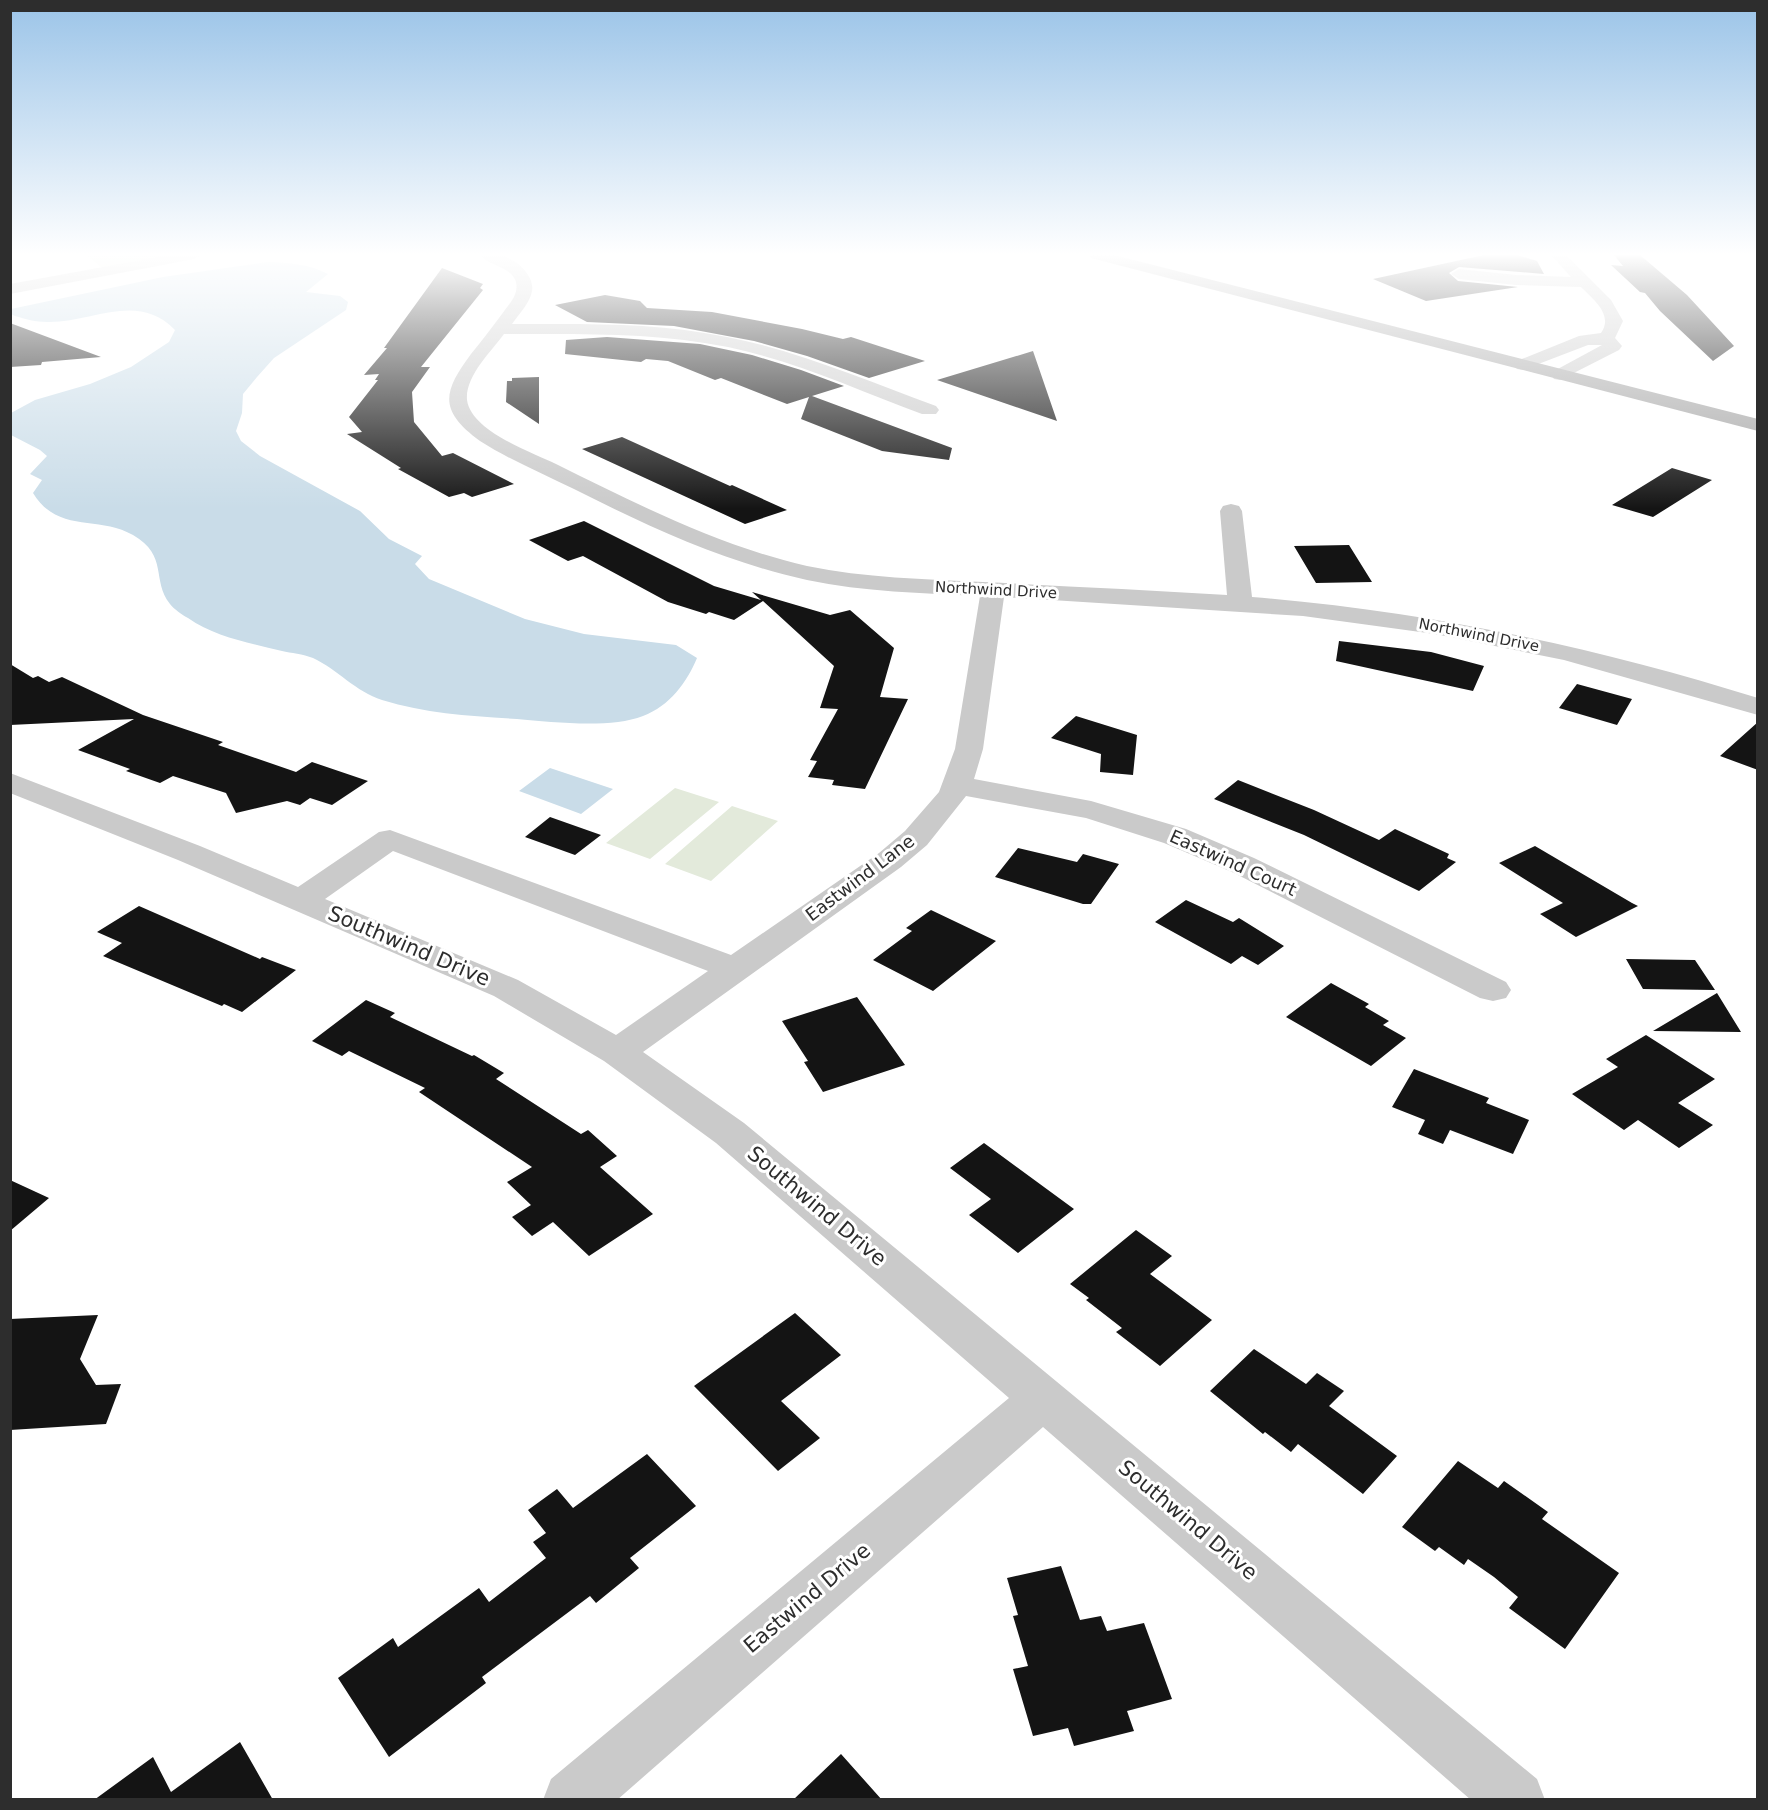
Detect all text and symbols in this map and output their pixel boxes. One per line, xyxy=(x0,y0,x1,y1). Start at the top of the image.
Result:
street label: Northwind Drive xyxy=(935,578,1057,602)
street label: Northwind Drive xyxy=(1417,615,1541,655)
street label: Eastwind Court xyxy=(1167,825,1300,900)
street label: Eastwind Lane xyxy=(801,830,918,925)
street label: Southwind Drive xyxy=(325,901,493,991)
street label: Southwind Drive xyxy=(743,1141,891,1271)
street label: Southwind Drive xyxy=(1114,1455,1262,1585)
street label: Eastwind Drive xyxy=(739,1538,875,1658)

